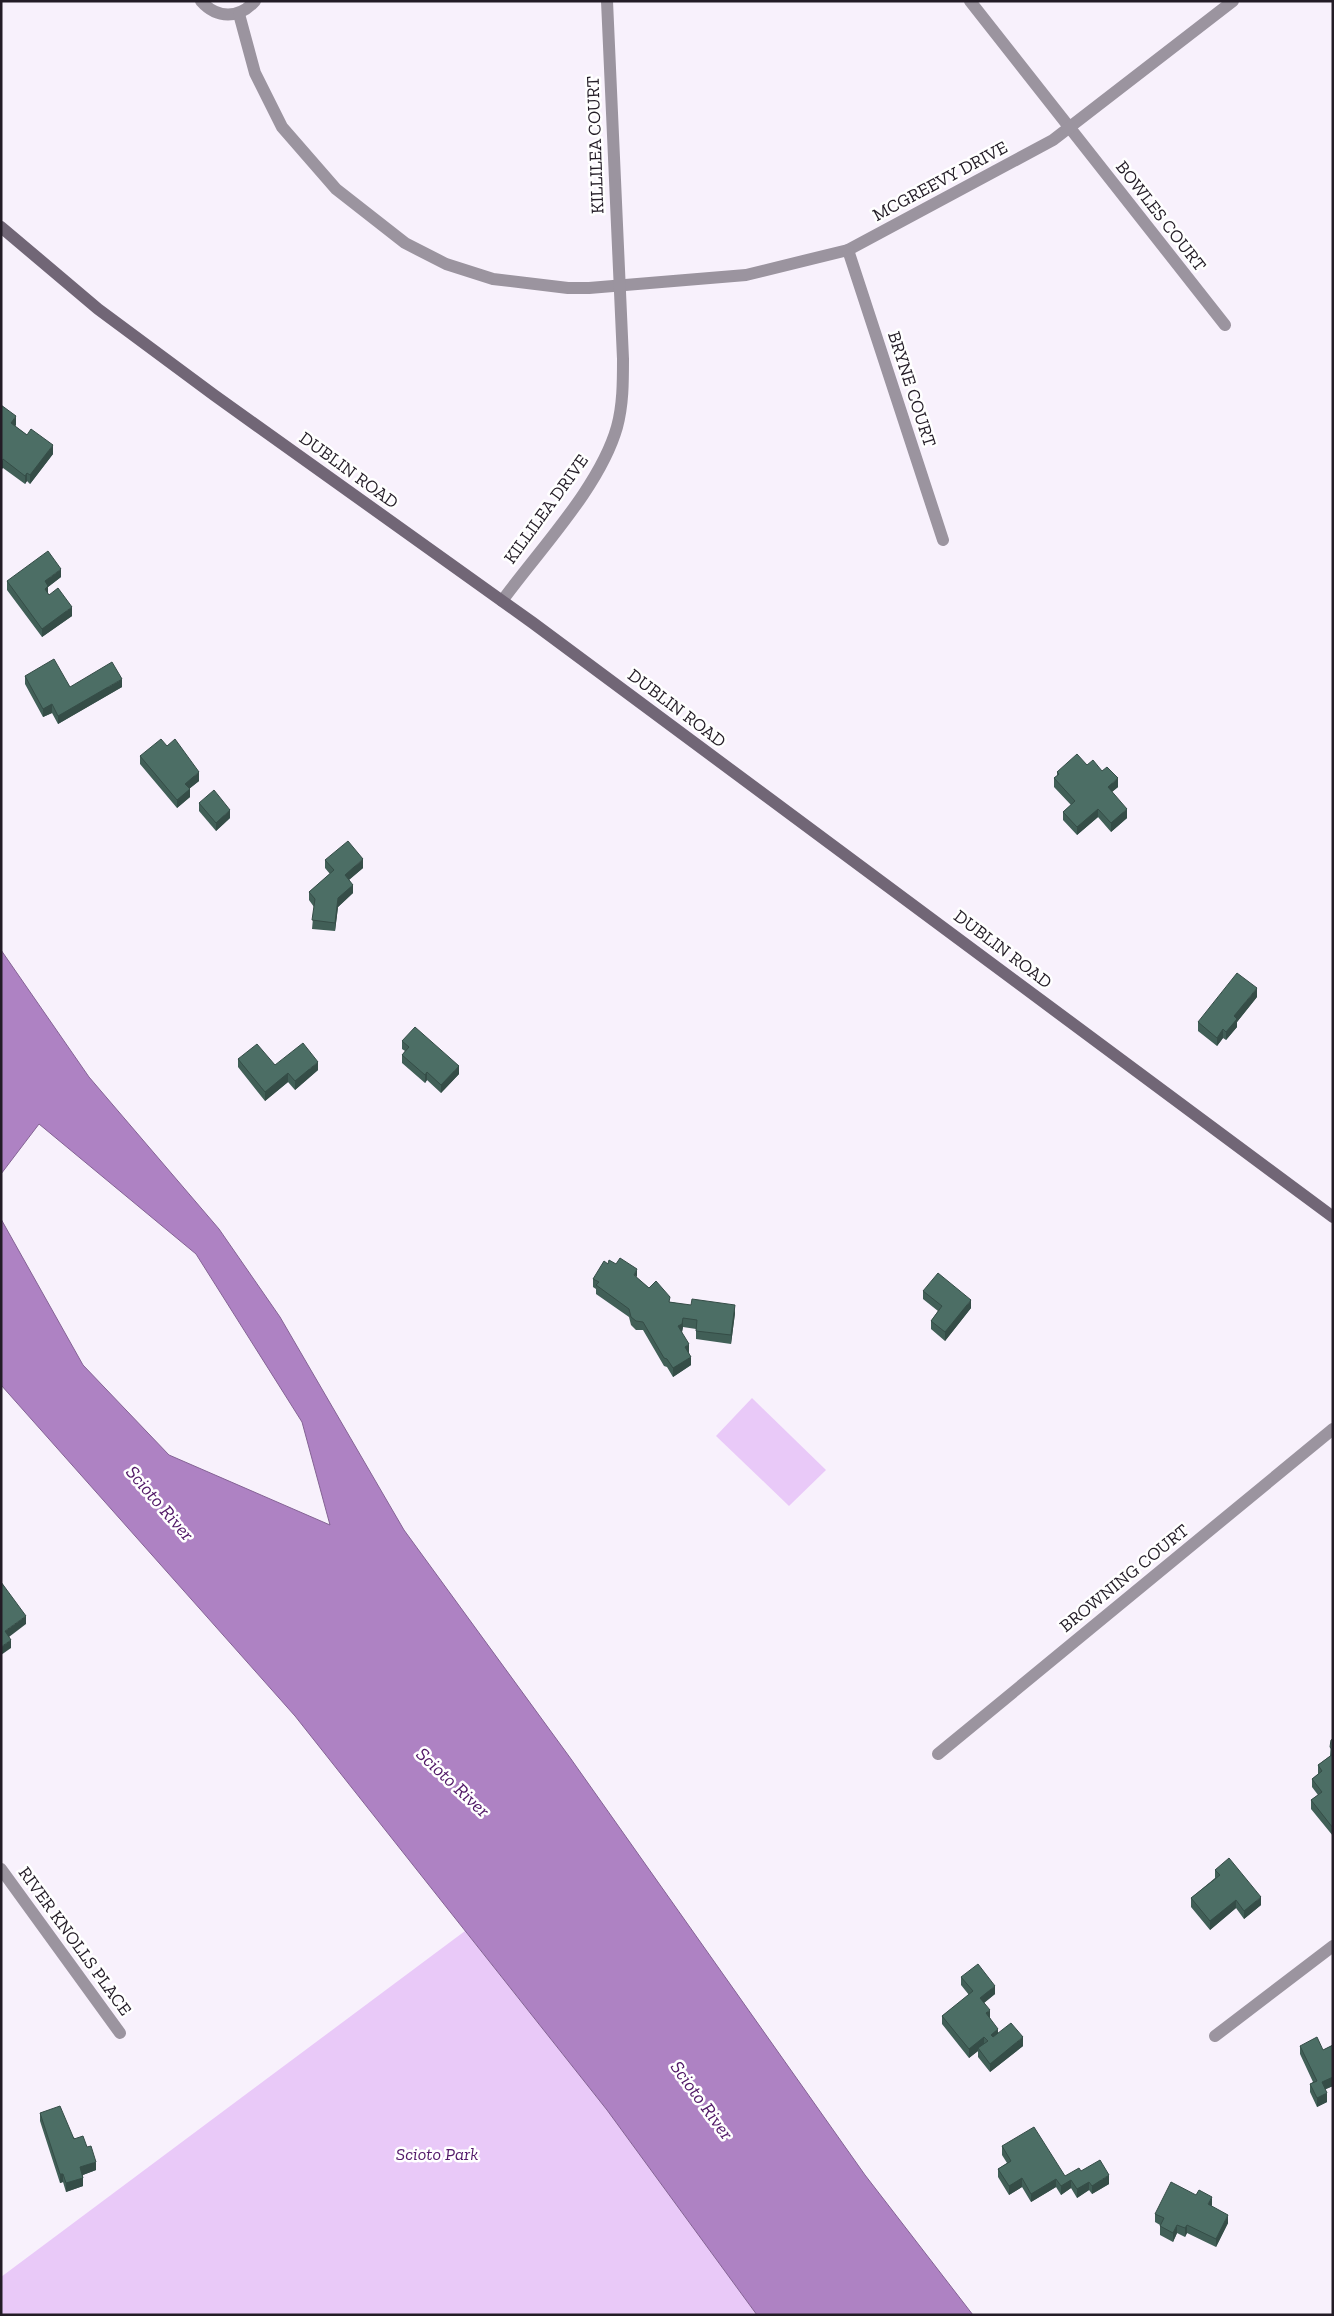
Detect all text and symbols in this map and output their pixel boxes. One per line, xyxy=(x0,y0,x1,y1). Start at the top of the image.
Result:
street label: KILLILEA COURT xyxy=(582,76,608,214)
street label: MCGREEVY DRIVE xyxy=(869,136,1011,226)
street label: BOWLES COURT xyxy=(1111,156,1211,276)
street label: BRYNE COURT xyxy=(883,328,941,450)
street label: DUBLIN ROAD xyxy=(295,427,403,513)
street label: KILLILEA DRIVE xyxy=(499,450,593,568)
street label: DUBLIN ROAD xyxy=(624,664,730,752)
street label: DUBLIN ROAD xyxy=(950,905,1056,993)
water label: Scioto River xyxy=(121,1461,199,1546)
street label: BROWNING COURT xyxy=(1055,1519,1193,1637)
water label: Scioto River xyxy=(412,1742,495,1822)
street label: RIVER KNOLLS PLACE xyxy=(14,1862,136,2020)
water label: Scioto River xyxy=(666,2056,739,2144)
park label: Scioto Park xyxy=(396,2143,478,2165)

